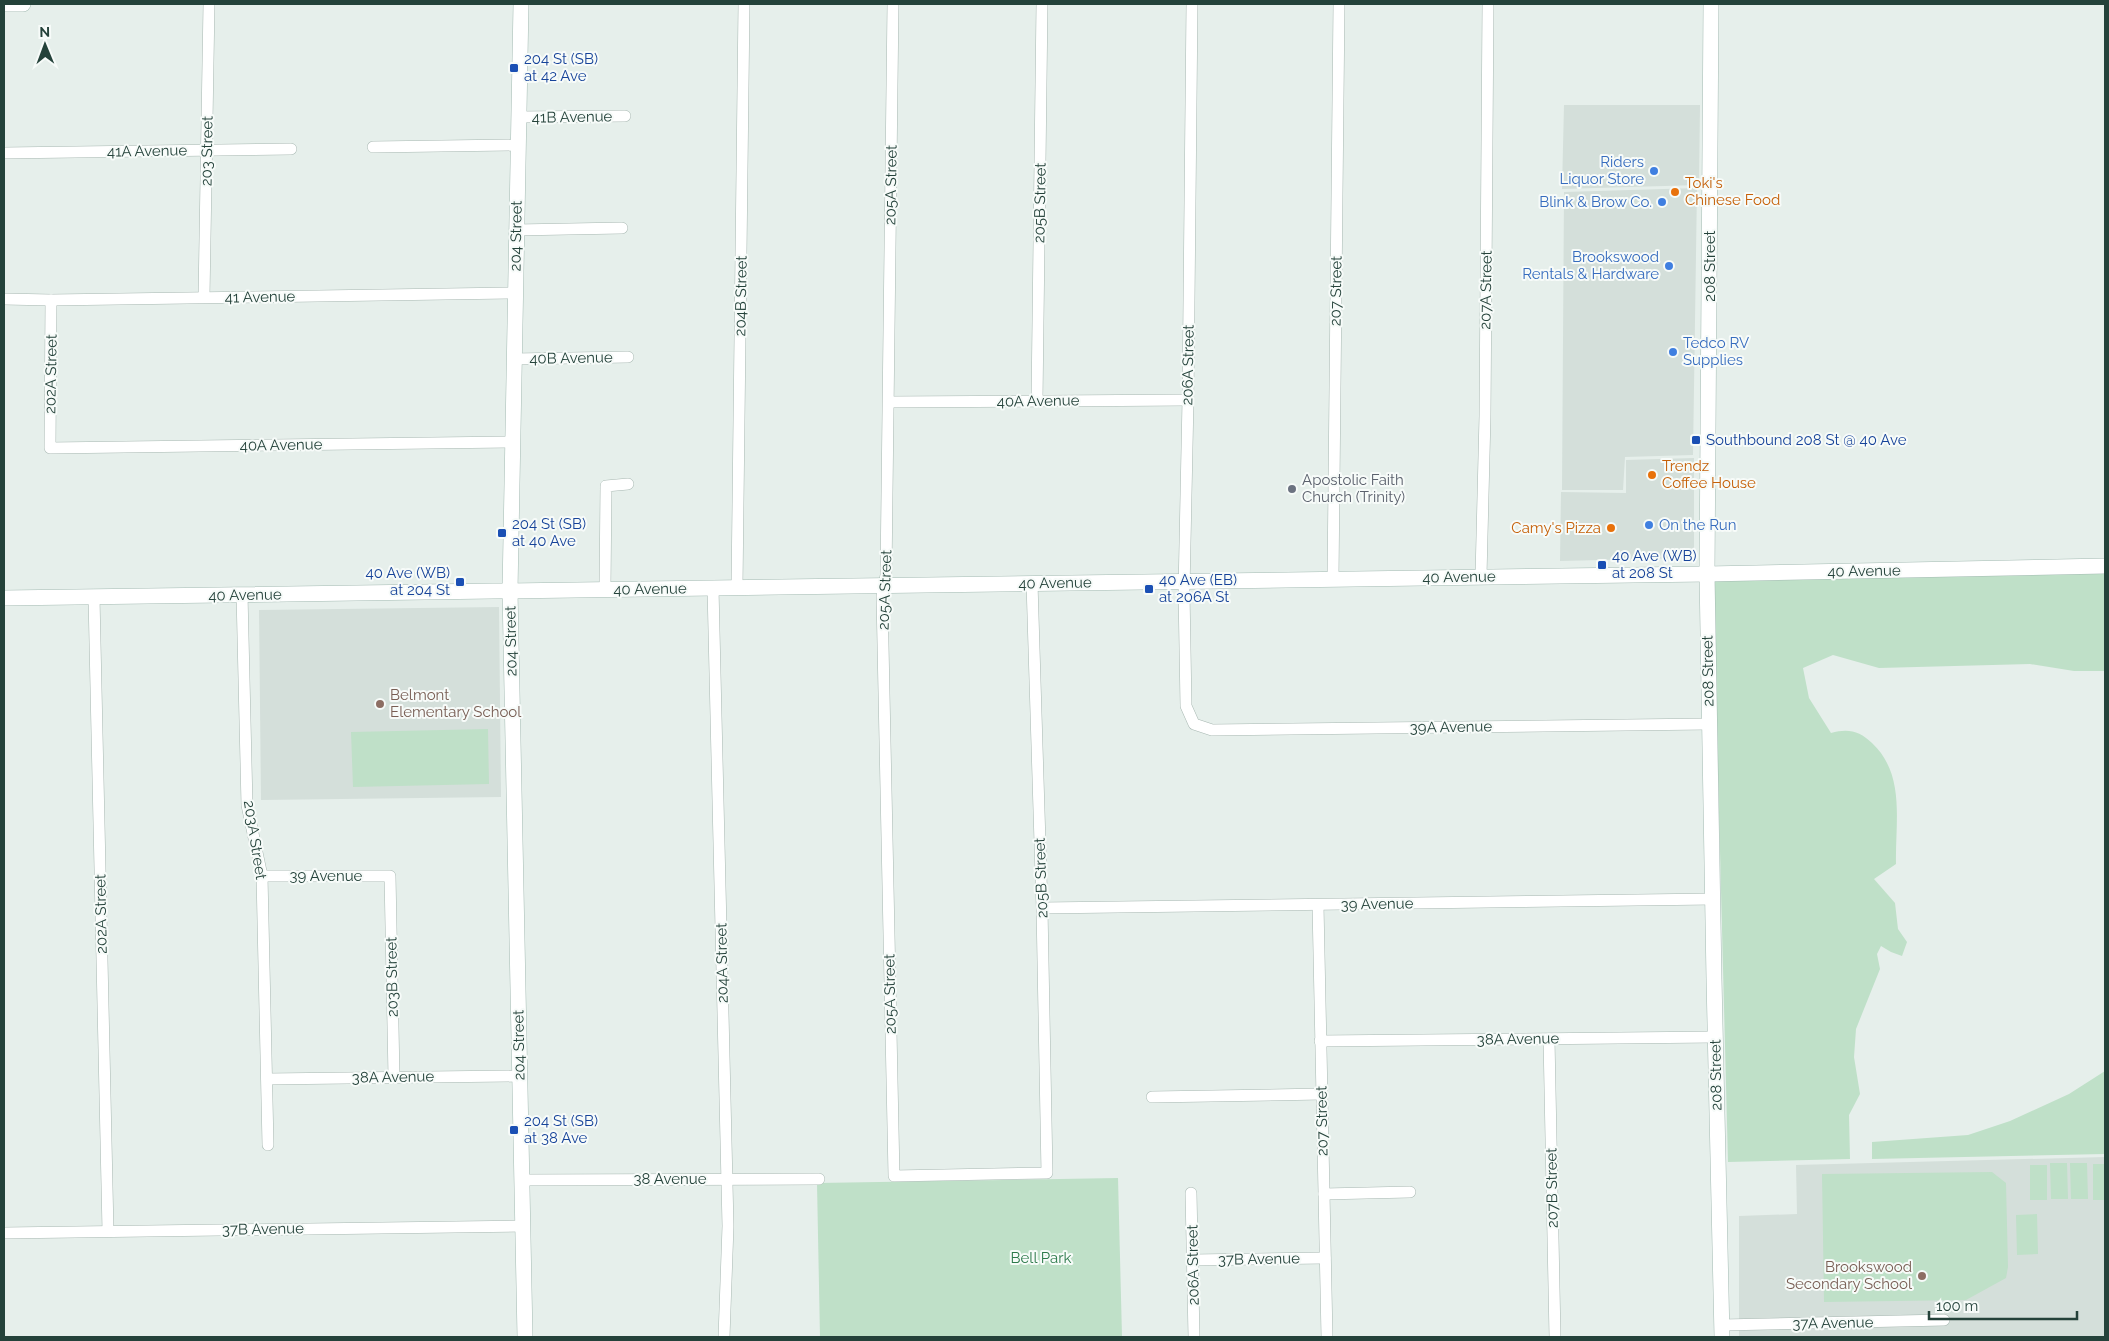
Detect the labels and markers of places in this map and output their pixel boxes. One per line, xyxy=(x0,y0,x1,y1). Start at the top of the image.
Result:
place label: 204 St (SB) at 42 Ave xyxy=(524,50,598,85)
marker: 204 St (SB) at 42 Ave xyxy=(508,62,520,74)
place label: Riders Liquor Store xyxy=(1560,153,1644,188)
marker: Riders Liquor Store xyxy=(1648,165,1660,177)
place label: Toki's Chinese Food xyxy=(1685,174,1780,209)
marker: Toki's Chinese Food xyxy=(1669,186,1681,198)
place label: Blink & Brow Co. xyxy=(1539,193,1652,211)
marker: Blink & Brow Co. xyxy=(1656,196,1668,208)
place label: Brookswood Rentals & Hardware xyxy=(1522,248,1659,283)
marker: Brookswood Rentals & Hardware xyxy=(1663,260,1675,272)
place label: Tedco RV Supplies xyxy=(1683,334,1749,369)
marker: Tedco RV Supplies xyxy=(1667,346,1679,358)
place label: Southbound 208 St @ 40 Ave xyxy=(1706,431,1907,449)
marker: Southbound 208 St @ 40 Ave xyxy=(1690,434,1702,446)
place label: Trendz Coffee House xyxy=(1662,457,1756,492)
marker: Trendz Coffee House xyxy=(1646,469,1658,481)
place label: Apostolic Faith Church (Trinity) xyxy=(1302,471,1405,506)
marker: Apostolic Faith Church (Trinity) xyxy=(1286,483,1298,495)
place label: 204 St (SB) at 40 Ave xyxy=(512,515,586,550)
place label: On the Run xyxy=(1659,516,1737,534)
place label: Camy's Pizza xyxy=(1511,519,1601,537)
marker: On the Run xyxy=(1643,519,1655,531)
marker: Camy's Pizza xyxy=(1605,522,1617,534)
marker: 204 St (SB) at 40 Ave xyxy=(496,527,508,539)
place label: 40 Ave (WB) at 208 St xyxy=(1612,547,1696,582)
marker: 40 Ave (WB) at 208 St xyxy=(1596,559,1608,571)
place label: 40 Ave (WB) at 204 St xyxy=(366,564,450,599)
place label: 40 Ave (EB) at 206A St xyxy=(1159,571,1237,606)
marker: 40 Ave (WB) at 204 St xyxy=(454,576,466,588)
marker: 40 Ave (EB) at 206A St xyxy=(1143,583,1155,595)
place label: Belmont Elementary School xyxy=(390,686,522,721)
marker: Belmont Elementary School xyxy=(374,698,386,710)
place label: 204 St (SB) at 38 Ave xyxy=(524,1112,598,1147)
marker: 204 St (SB) at 38 Ave xyxy=(508,1124,520,1136)
place label: Brookswood Secondary School xyxy=(1786,1258,1913,1293)
marker: Brookswood Secondary School xyxy=(1916,1270,1928,1282)

